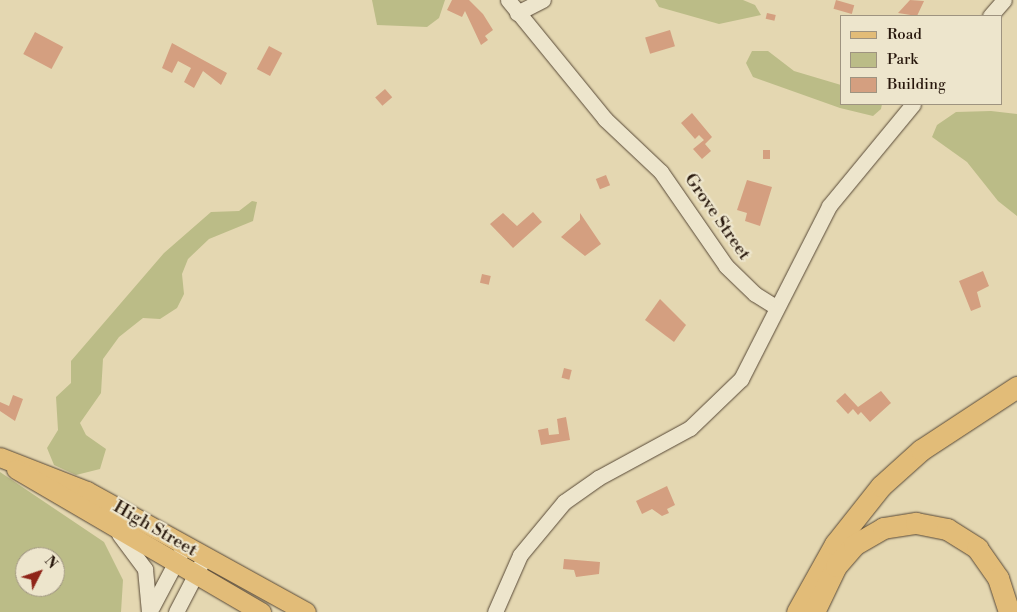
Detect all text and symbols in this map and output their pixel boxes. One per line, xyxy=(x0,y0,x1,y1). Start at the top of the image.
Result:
legend xyxy=(840,15,1002,105)
text: Road xyxy=(887,25,922,44)
text: Park xyxy=(887,50,918,69)
text: Building xyxy=(887,75,946,94)
street label: Grove Street xyxy=(679,169,755,265)
street label: High Street xyxy=(109,496,201,562)
north arrow xyxy=(15,547,65,597)
text: N xyxy=(40,553,61,573)

